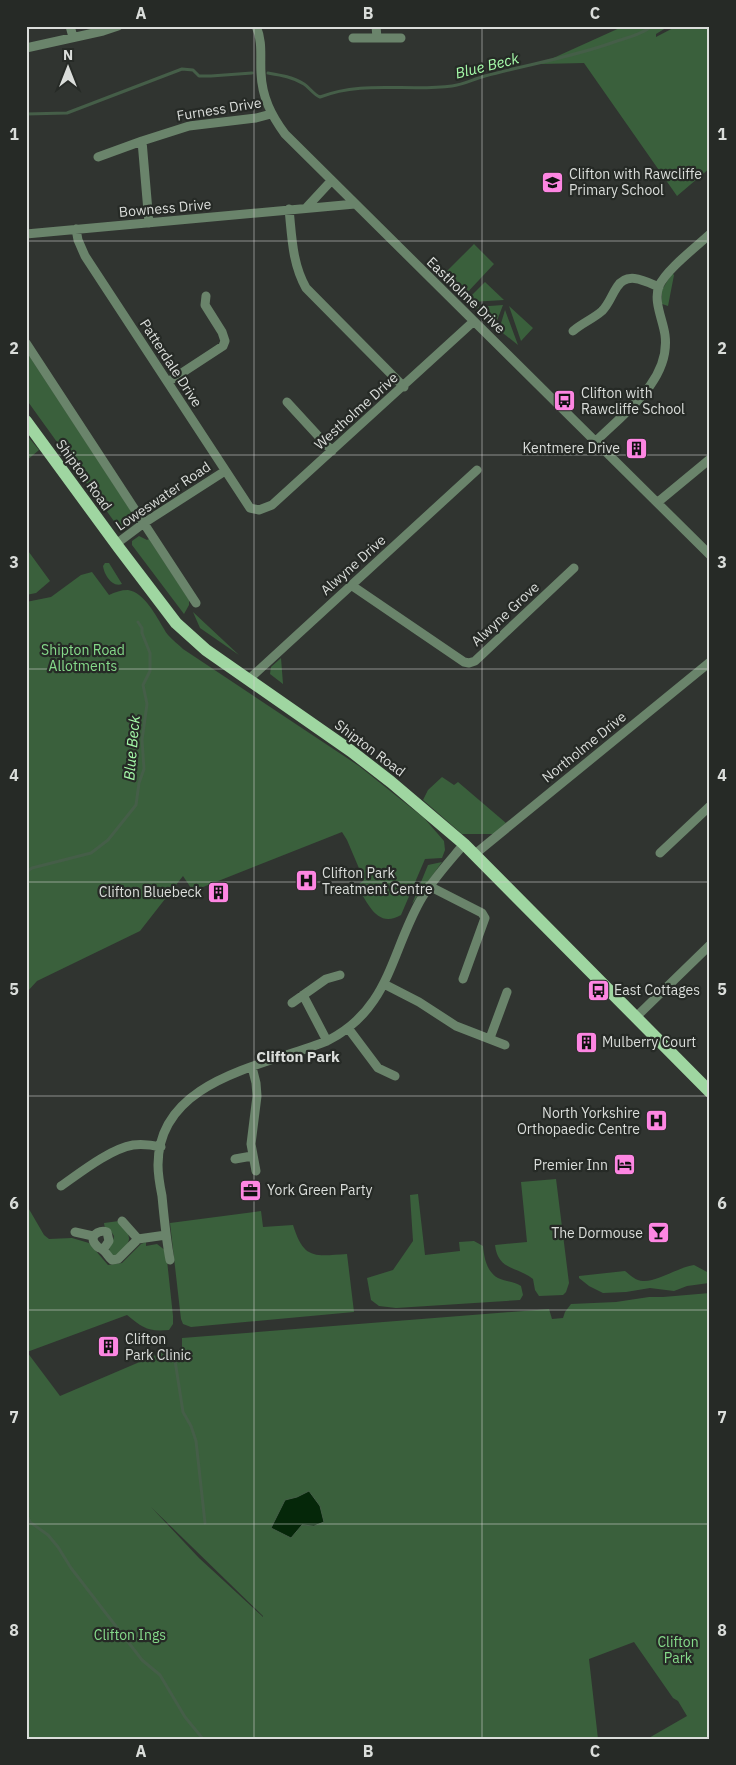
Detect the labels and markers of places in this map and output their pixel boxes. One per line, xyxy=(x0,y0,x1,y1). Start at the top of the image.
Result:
place label: Clifton with Rawcliffe Primary School xyxy=(569,165,702,199)
school or university icon: Clifton with Rawcliffe Primary School xyxy=(541,170,565,194)
place label: Clifton with Rawcliffe School xyxy=(581,384,685,418)
bus stop icon: Clifton with Rawcliffe School xyxy=(553,389,577,413)
building icon: Kentmere Drive xyxy=(624,436,648,460)
place label: Kentmere Drive xyxy=(522,439,620,457)
place label: Clifton Park Treatment Centre xyxy=(322,864,433,898)
hospital icon: Clifton Park Treatment Centre xyxy=(294,869,318,893)
building icon: Clifton Bluebeck xyxy=(206,880,230,904)
place label: Clifton Bluebeck xyxy=(99,883,203,901)
bus stop icon: East Cottages xyxy=(586,978,610,1002)
place label: East Cottages xyxy=(614,981,700,999)
building icon: Mulberry Court xyxy=(574,1030,598,1054)
place label: Mulberry Court xyxy=(602,1033,696,1051)
place label: North Yorkshire Orthopaedic Centre xyxy=(517,1104,640,1138)
hospital icon: North Yorkshire Orthopaedic Centre xyxy=(644,1109,668,1133)
hotel icon: Premier Inn xyxy=(612,1153,636,1177)
place label: Premier Inn xyxy=(534,1156,608,1174)
office icon: York Green Party xyxy=(239,1178,263,1202)
place label: York Green Party xyxy=(267,1181,373,1199)
bar icon: The Dormouse xyxy=(647,1221,671,1245)
place label: The Dormouse xyxy=(551,1224,643,1242)
place label: Clifton Park Clinic xyxy=(125,1330,191,1364)
building icon: Clifton Park Clinic xyxy=(97,1335,121,1359)

